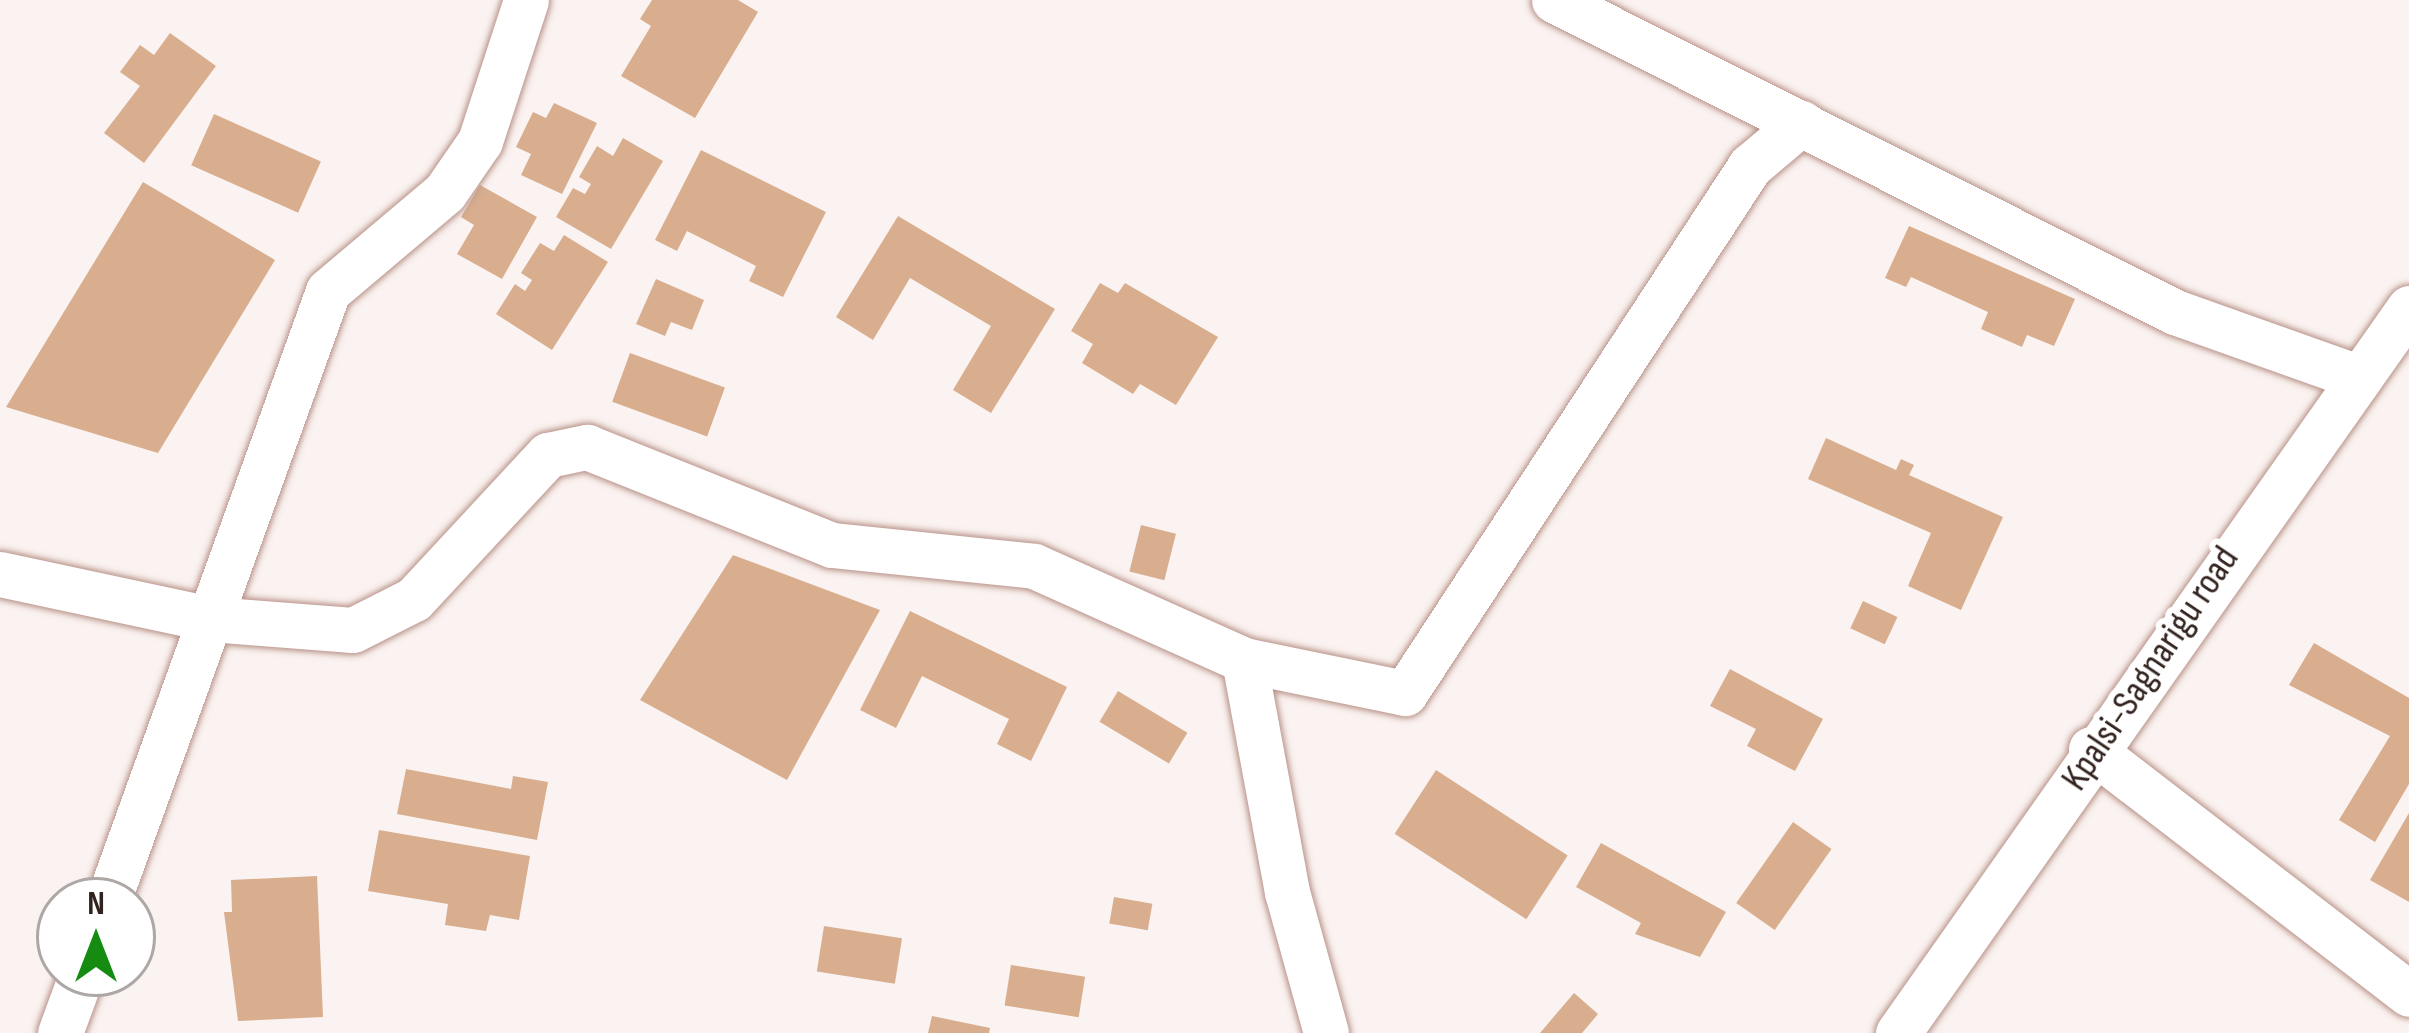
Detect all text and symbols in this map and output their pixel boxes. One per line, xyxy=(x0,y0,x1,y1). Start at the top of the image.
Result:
street label: Kpalsi-Sagnarigu road xyxy=(2052,538,2250,800)
north arrow xyxy=(36,877,156,997)
text: N xyxy=(87,884,105,924)

